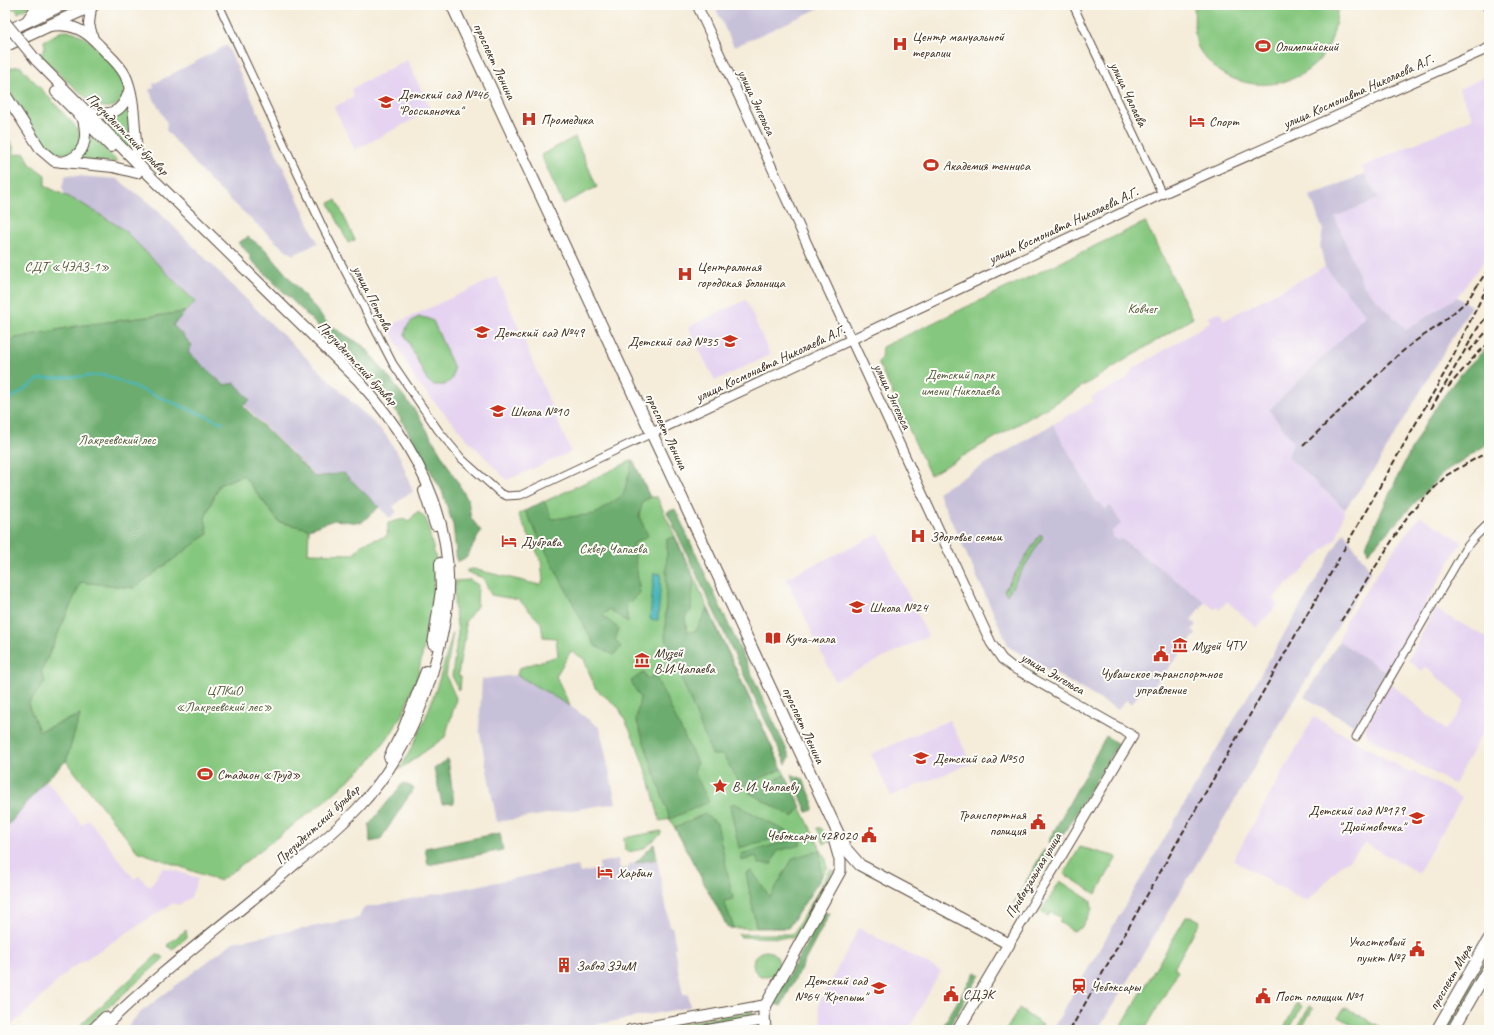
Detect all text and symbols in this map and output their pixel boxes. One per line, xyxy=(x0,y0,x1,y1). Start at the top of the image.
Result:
street label: проспект Ленина xyxy=(469,20,520,103)
place label: Центр мануальной терапии xyxy=(912,28,1005,61)
hospital icon: Центр мануальной терапии xyxy=(891,35,909,53)
sports icon: Олимпийский xyxy=(1254,37,1272,55)
place label: Олимпийский xyxy=(1275,38,1340,55)
street label: улица Космонавта Николаева А.Г. xyxy=(1279,50,1437,133)
street label: улица Чапаева xyxy=(1106,58,1151,130)
street label: улица Энгельса xyxy=(734,66,780,139)
place label: Детский сад №46 "Россияночка" xyxy=(398,86,489,119)
street label: Президентский бульвар xyxy=(83,90,173,180)
school or university icon: Детский сад №46 "Россияночка" xyxy=(377,93,395,111)
hospital icon: Промедика xyxy=(520,110,538,128)
place label: Промедика xyxy=(541,111,594,128)
hotel icon: Спорт xyxy=(1188,112,1206,130)
place label: Спорт xyxy=(1209,113,1240,130)
sports icon: Академия тенниса xyxy=(922,156,940,174)
place label: Академия тенниса xyxy=(943,157,1031,174)
street label: улица Космонавта Николаева А.Г. xyxy=(985,183,1141,268)
park label: СДТ «ЧЭАЗ-1» xyxy=(25,258,110,275)
place label: Центральная городская больница xyxy=(697,258,786,291)
street label: улица Петрова xyxy=(348,262,397,335)
hospital icon: Центральная городская больница xyxy=(676,265,694,283)
park label: Ковчег xyxy=(1128,300,1159,317)
street label: Президентский бульвар xyxy=(314,318,402,410)
street label: улица Космонавта Николаева А.Г. xyxy=(692,321,848,406)
school or university icon: Детский сад №49 xyxy=(473,323,491,341)
place label: Детский сад №49 xyxy=(494,324,586,341)
school or university icon: Детский сад №35 xyxy=(721,332,739,350)
place label: Детский сад №35 xyxy=(628,333,719,350)
street label: улица Энгельса xyxy=(870,360,916,433)
park label: Детский парк имени Николаева xyxy=(921,366,1001,399)
street label: проспект Ленина xyxy=(641,390,692,473)
school or university icon: Школа №10 xyxy=(489,402,507,420)
place label: Школа №10 xyxy=(510,403,570,420)
park label: Лакреевский лес xyxy=(78,431,157,448)
hospital icon: Здоровье семьи xyxy=(909,527,927,545)
place label: Здоровье семьи xyxy=(930,528,1003,545)
hotel icon: Дубрава xyxy=(500,532,518,550)
place label: Дубрава xyxy=(521,533,562,550)
park label: Сквер Чапаева xyxy=(579,540,648,557)
school or university icon: Школа №24 xyxy=(848,598,866,616)
place label: Школа №24 xyxy=(869,599,929,616)
library icon: Куча-мала xyxy=(764,629,782,647)
place label: Куча-мала xyxy=(785,630,836,647)
museum icon: Музей ЧТУ xyxy=(1171,636,1189,654)
place label: Музей ЧТУ xyxy=(1192,637,1248,654)
place label: Музей В.И.Чапаева xyxy=(654,644,716,677)
public building icon: Чувашское транспортное управление xyxy=(1152,645,1170,663)
street label: улица Энгельса xyxy=(1017,648,1089,699)
museum icon: Музей В.И.Чапаева xyxy=(633,651,651,669)
place label: Чувашское транспортное управление xyxy=(1100,665,1224,698)
park label: ЦПКиО «Лакреевский лес» xyxy=(176,682,272,715)
street label: проспект Ленина xyxy=(778,684,829,767)
school or university icon: Детский сад №50 xyxy=(912,749,930,767)
place label: Детский сад №50 xyxy=(933,750,1025,767)
sports icon: Стадион «Труд» xyxy=(196,765,214,783)
place label: Стадион «Труд» xyxy=(217,766,301,783)
place icon: В. И. Чапаеву xyxy=(711,777,729,795)
place label: В. И. Чапаеву xyxy=(732,778,799,795)
street label: Президентский бульвар xyxy=(272,780,364,868)
place label: Детский сад №179 "Дюймовочка" xyxy=(1308,802,1408,835)
place label: Транспортная полиция xyxy=(958,806,1027,839)
school or university icon: Детский сад №179 "Дюймовочка" xyxy=(1408,809,1426,827)
public building icon: Транспортная полиция xyxy=(1029,813,1047,831)
public building icon: Чебоксары 428020 xyxy=(860,826,878,844)
place label: Чебоксары 428020 xyxy=(766,827,859,844)
street label: Привокзальная улица xyxy=(1001,829,1066,921)
hotel icon: Харбин xyxy=(596,863,614,881)
place label: Харбин xyxy=(617,864,653,881)
place label: Участковый пункт №7 xyxy=(1348,933,1406,966)
public building icon: Участковый пункт №7 xyxy=(1408,940,1426,958)
street label: проспект Мира xyxy=(1425,940,1477,1013)
building icon: Завод ЗЭиМ xyxy=(555,956,573,974)
place label: Завод ЗЭиМ xyxy=(576,957,637,974)
place label: Детский сад №64 "Крепыш" xyxy=(794,972,870,1005)
station icon: Чебоксары xyxy=(1070,977,1088,995)
place label: Чебоксары xyxy=(1091,978,1142,995)
school or university icon: Детский сад №64 "Крепыш" xyxy=(870,979,888,997)
public building icon: СДЭК xyxy=(942,985,960,1003)
place label: СДЭК xyxy=(963,986,997,1003)
public building icon: Пост полиции №1 xyxy=(1254,987,1272,1005)
place label: Пост полиции №1 xyxy=(1275,988,1364,1005)

